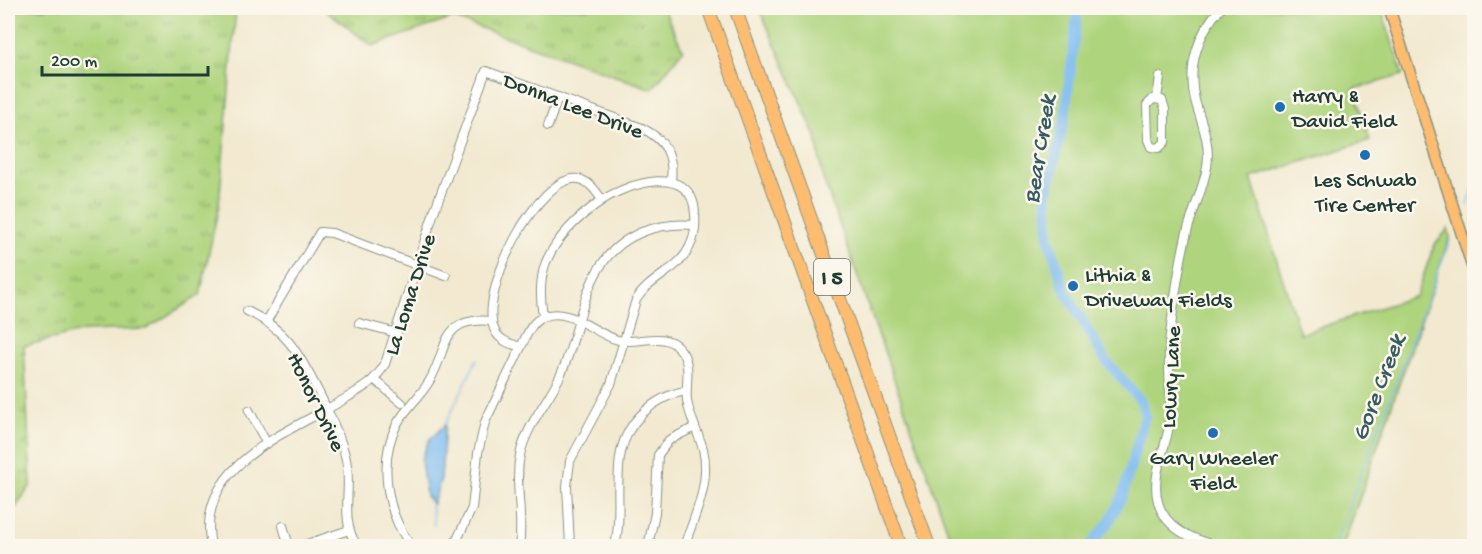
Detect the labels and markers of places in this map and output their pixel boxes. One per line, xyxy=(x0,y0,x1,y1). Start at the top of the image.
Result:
place label: Harry & David Field xyxy=(1290,85,1398,136)
marker: Harry & David Field xyxy=(1273,100,1287,114)
marker: Les Schwab Tire Center xyxy=(1358,148,1372,162)
place label: Les Schwab Tire Center xyxy=(1313,169,1417,220)
place label: Lithia & Driveway Fields xyxy=(1083,264,1232,315)
marker: Lithia & Driveway Fields xyxy=(1066,279,1080,293)
marker: Gary Wheeler Field xyxy=(1206,426,1220,440)
place label: Gary Wheeler Field xyxy=(1149,447,1279,498)

